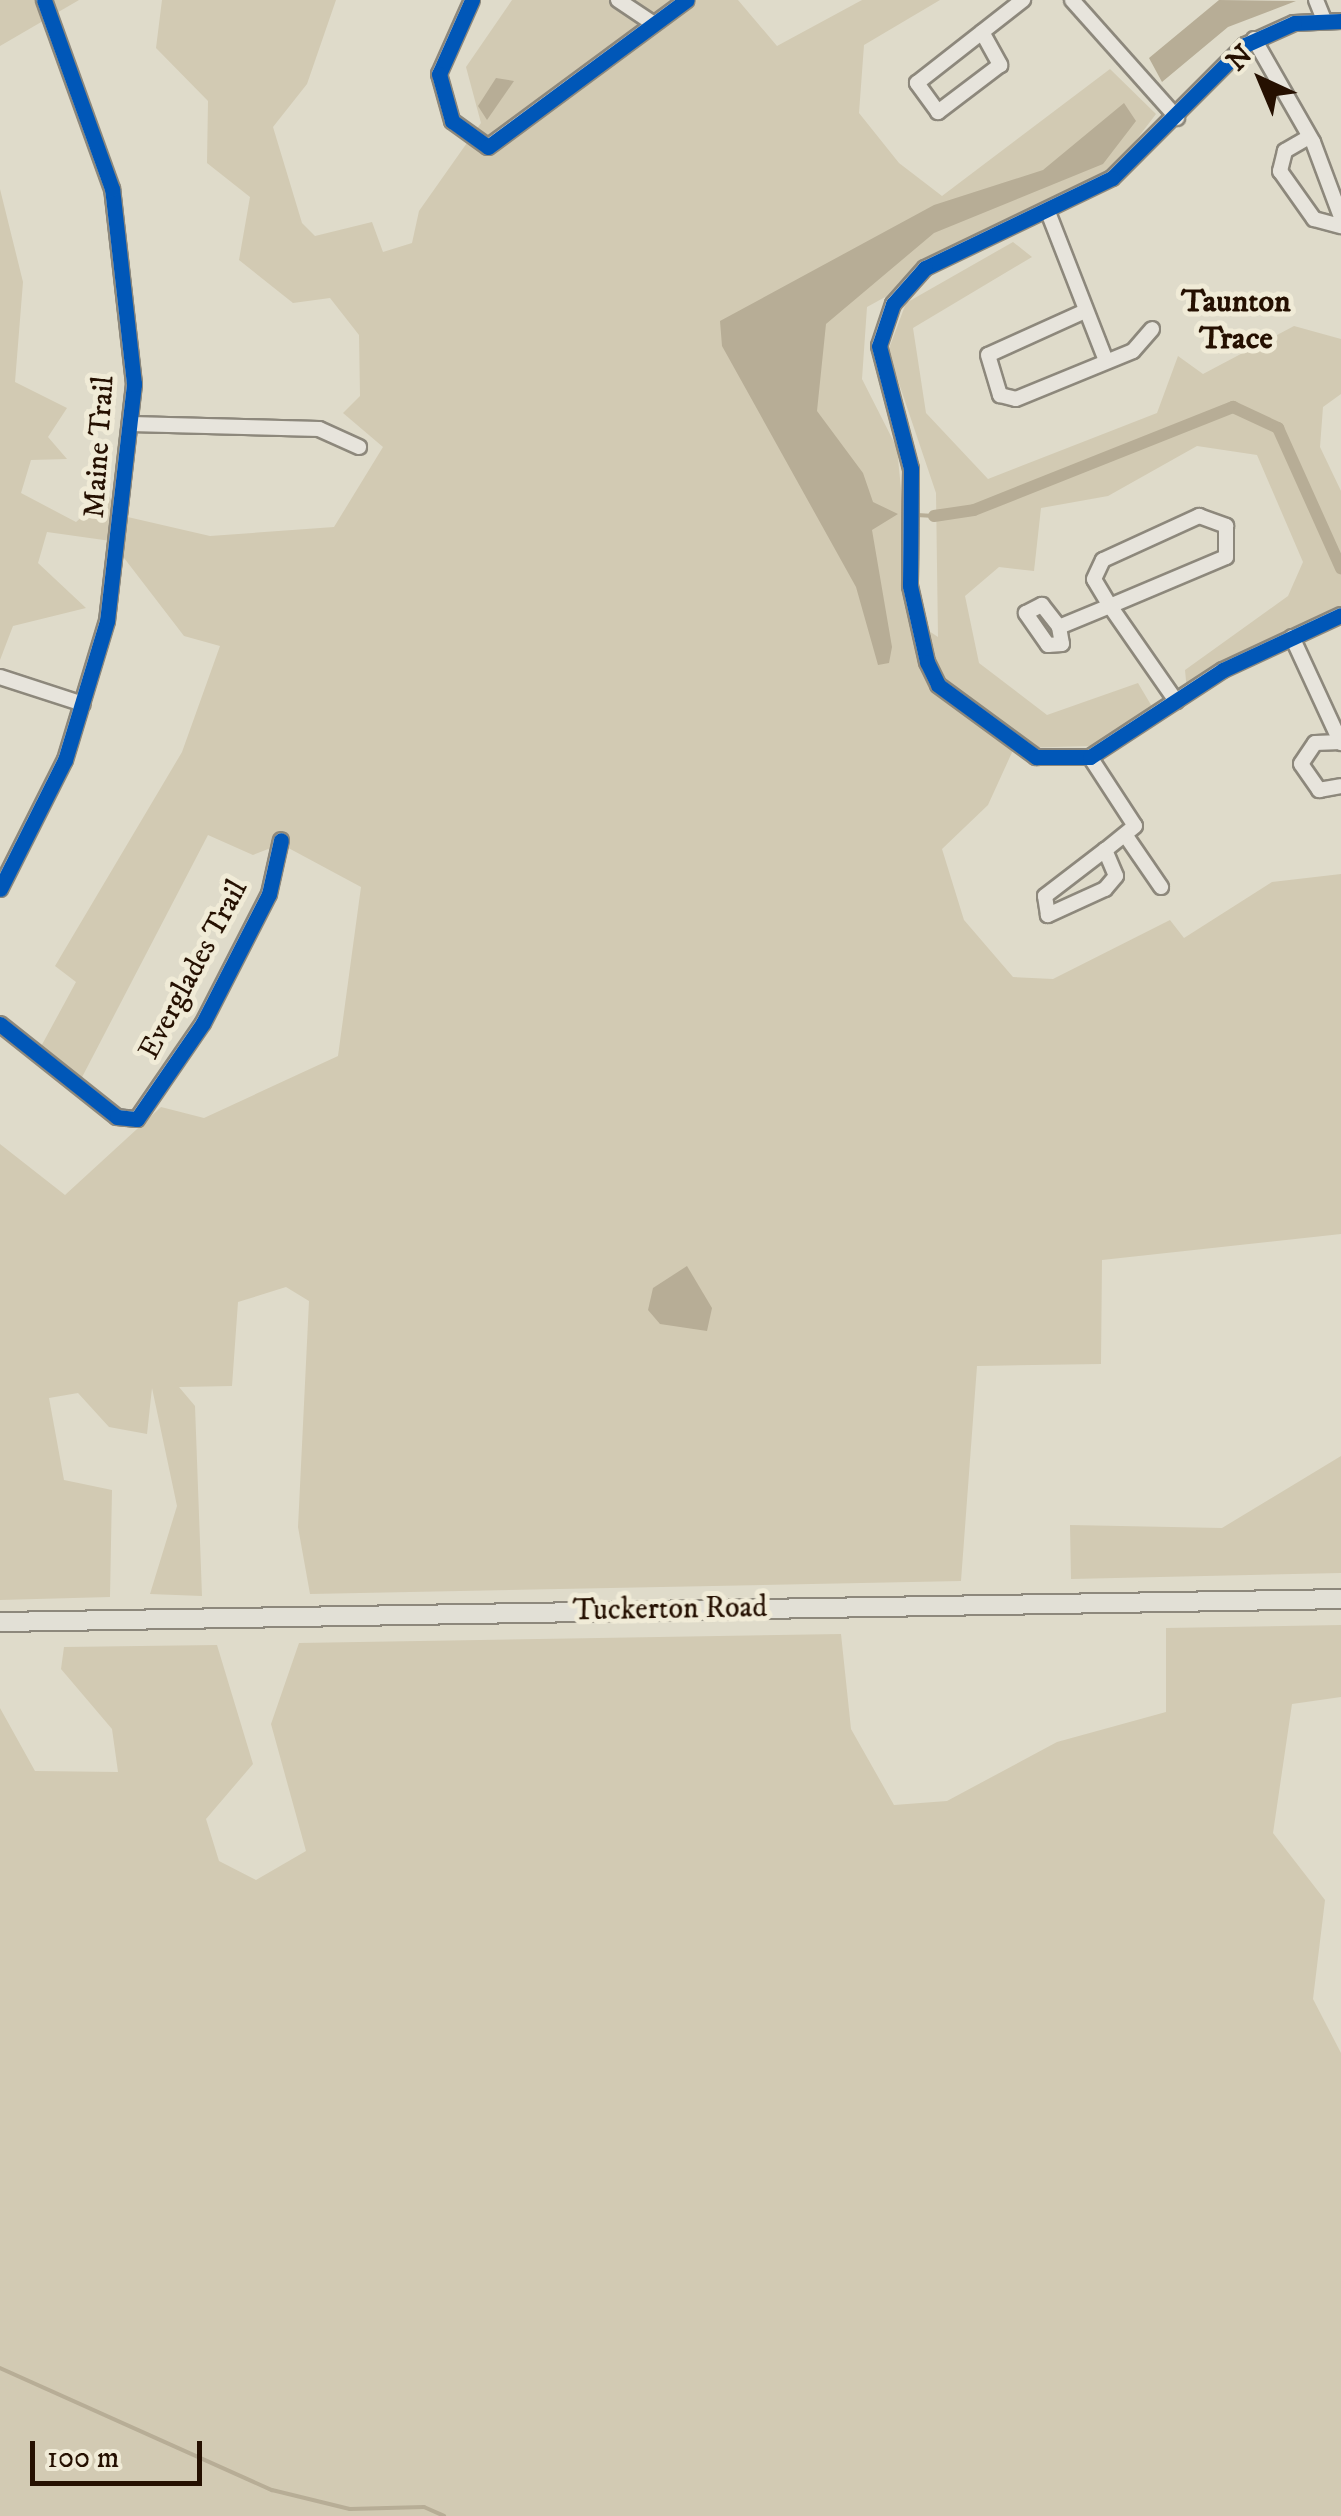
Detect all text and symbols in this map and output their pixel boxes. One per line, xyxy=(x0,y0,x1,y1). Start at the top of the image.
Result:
north arrow xyxy=(1211,30,1311,130)
text: N xyxy=(1219,37,1260,79)
district label: Taunton Trace xyxy=(1181,284,1291,359)
street label: Maine Trail xyxy=(77,375,123,519)
street label: Everglades Trail xyxy=(132,874,256,1066)
street label: Tuckerton Road xyxy=(572,1590,768,1630)
scale bar xyxy=(35,2421,208,2483)
text: 100 m xyxy=(47,2440,119,2477)

